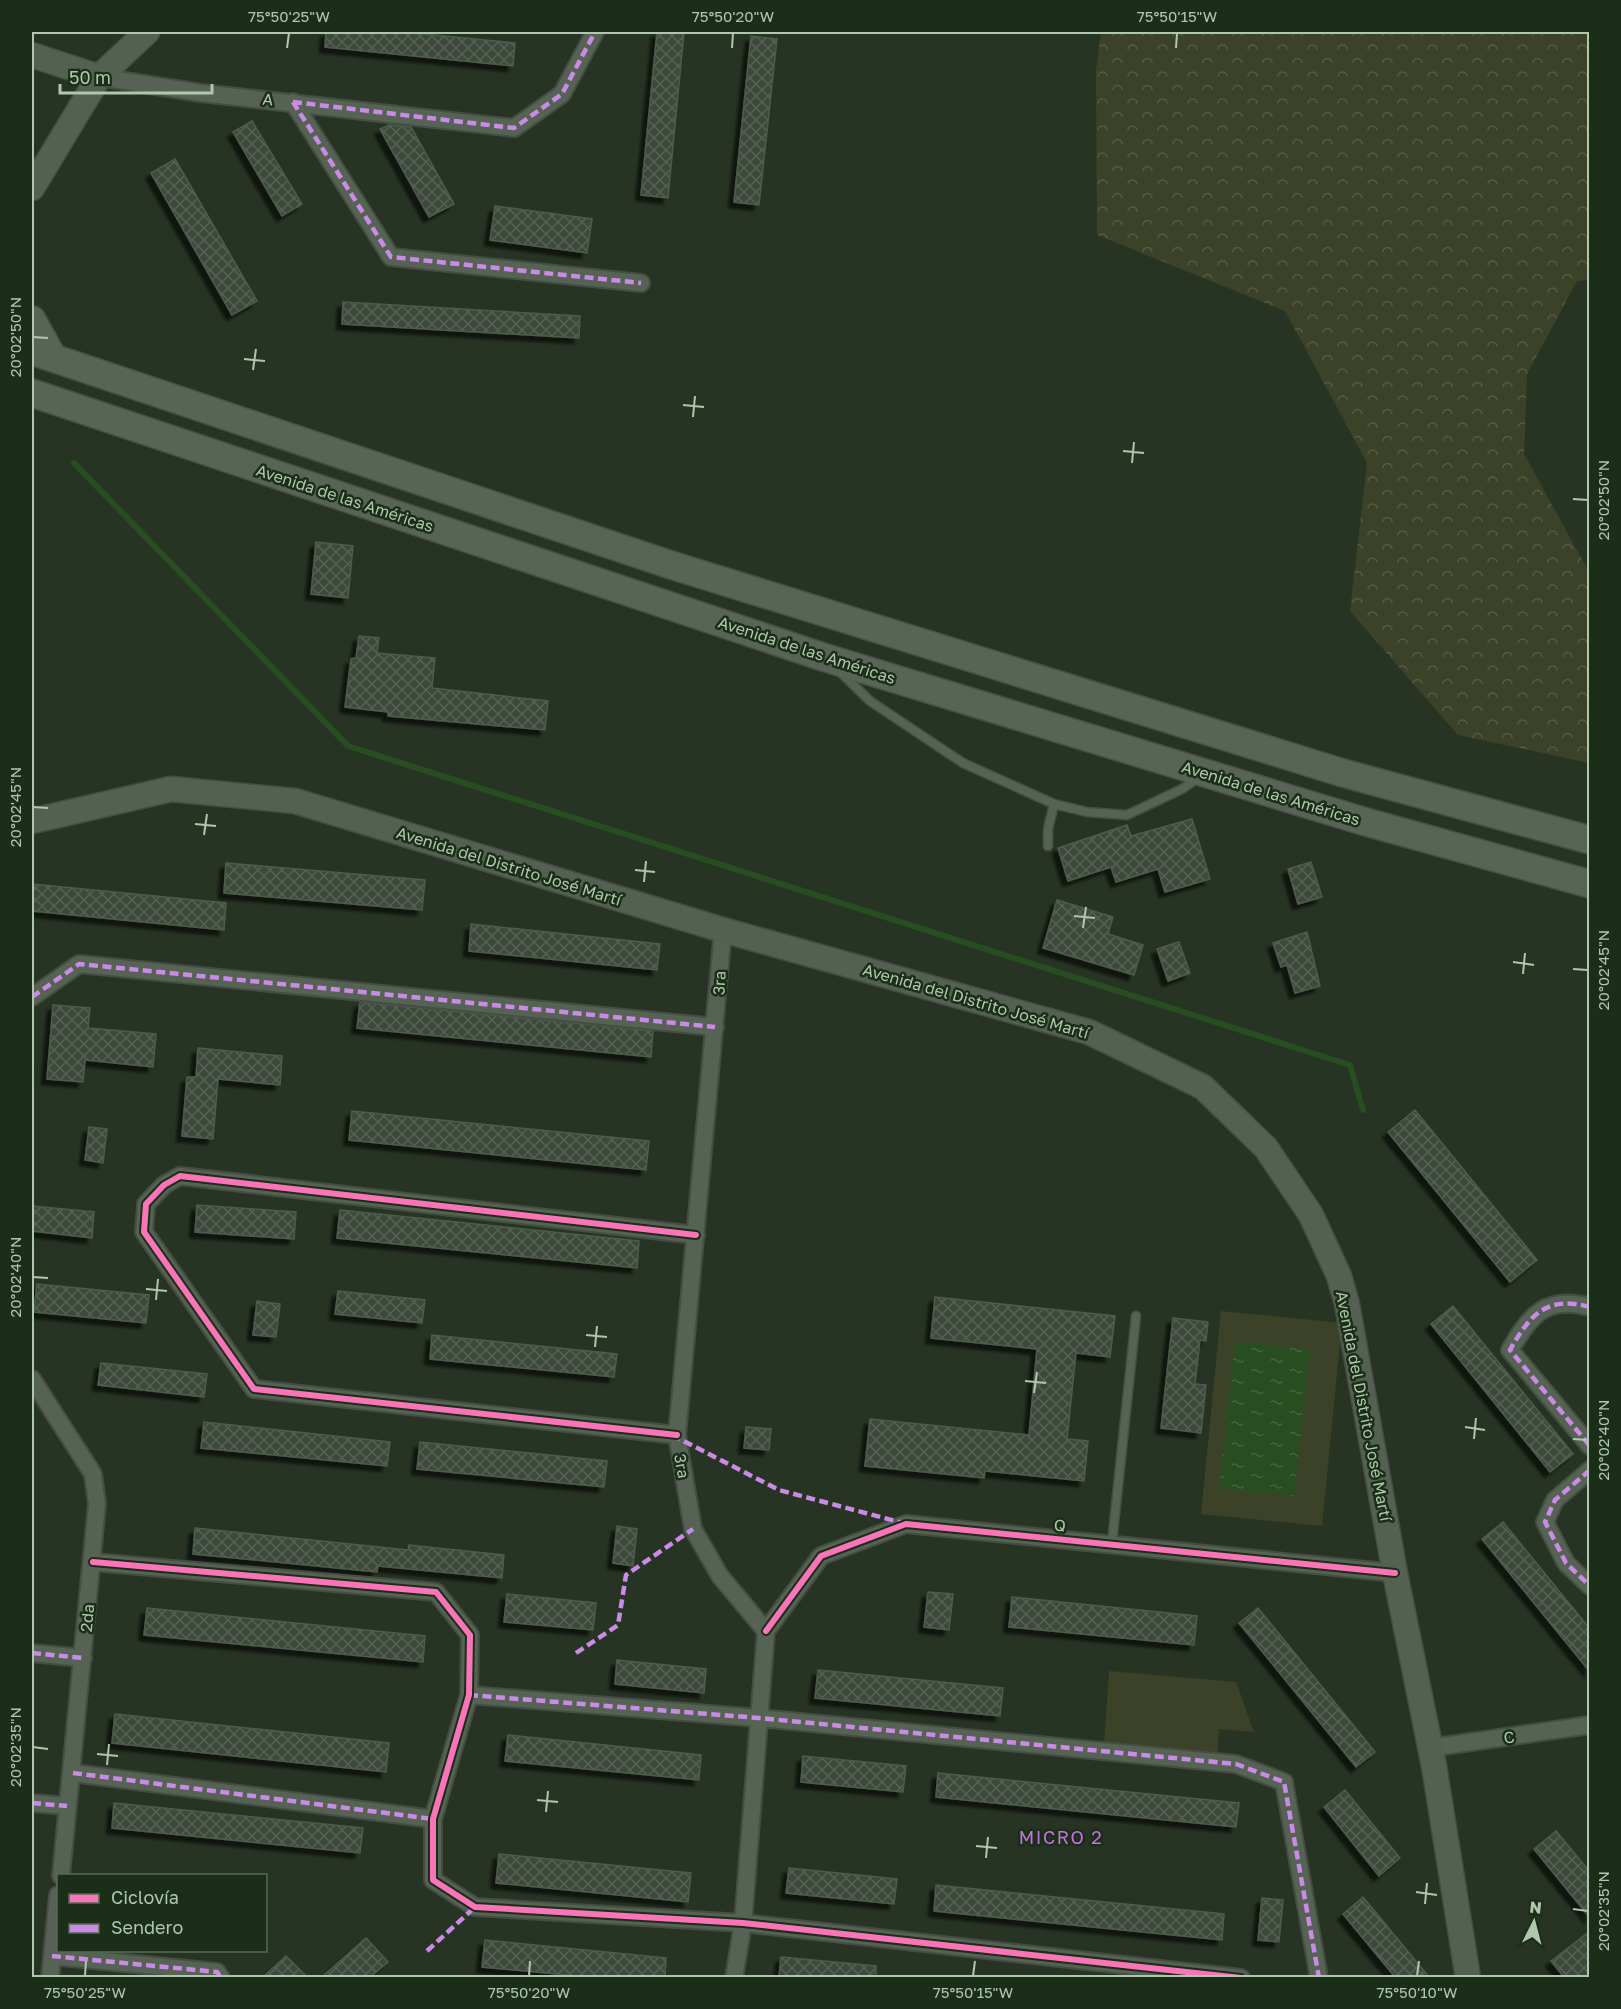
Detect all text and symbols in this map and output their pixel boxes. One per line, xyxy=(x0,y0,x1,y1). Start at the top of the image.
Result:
text: 75°50'25"W xyxy=(248,7,330,25)
text: 75°50'20"W xyxy=(692,7,774,25)
text: 75°50'15"W xyxy=(1137,7,1217,25)
scale bar xyxy=(60,57,212,95)
text: 50 m xyxy=(69,66,111,88)
street label: A xyxy=(262,88,275,110)
text: 20°02'50"N xyxy=(6,297,24,377)
street label: Avenida de las Américas xyxy=(254,460,436,536)
text: 20°02'50"N xyxy=(1594,460,1612,540)
street label: Avenida de las Américas xyxy=(716,612,898,688)
street label: Avenida de las Américas xyxy=(1179,756,1363,830)
text: 20°02'45"N xyxy=(6,767,24,847)
street label: Avenida del Distrito José Martí xyxy=(394,822,625,910)
text: 20°02'45"N xyxy=(1594,930,1612,1010)
street label: Avenida del Distrito José Martí xyxy=(861,959,1093,1043)
street label: 3ra xyxy=(708,970,730,996)
text: 20°02'40"N xyxy=(6,1237,24,1317)
street label: Avenida del Distrito José Martí xyxy=(1332,1289,1396,1524)
text: 20°02'40"N xyxy=(1594,1400,1612,1480)
street label: 3ra xyxy=(670,1452,694,1480)
street label: Q xyxy=(1053,1515,1067,1535)
street label: 2da xyxy=(76,1603,98,1633)
text: 20°02'35"N xyxy=(6,1707,24,1787)
street label: C xyxy=(1502,1726,1516,1748)
district label: MICRO 2 xyxy=(1019,1826,1103,1848)
text: 20°02'35"N xyxy=(1594,1871,1612,1951)
legend xyxy=(57,1874,267,1952)
text: Ciclovía xyxy=(111,1886,179,1908)
north arrow xyxy=(1504,1892,1564,1952)
text: N xyxy=(1528,1897,1543,1918)
text: Sendero xyxy=(111,1916,183,1938)
text: 75°50'25"W xyxy=(44,1983,126,2001)
text: 75°50'20"W xyxy=(488,1983,570,2001)
text: 75°50'15"W xyxy=(933,1983,1013,2001)
text: 75°50'10"W xyxy=(1377,1983,1457,2001)

